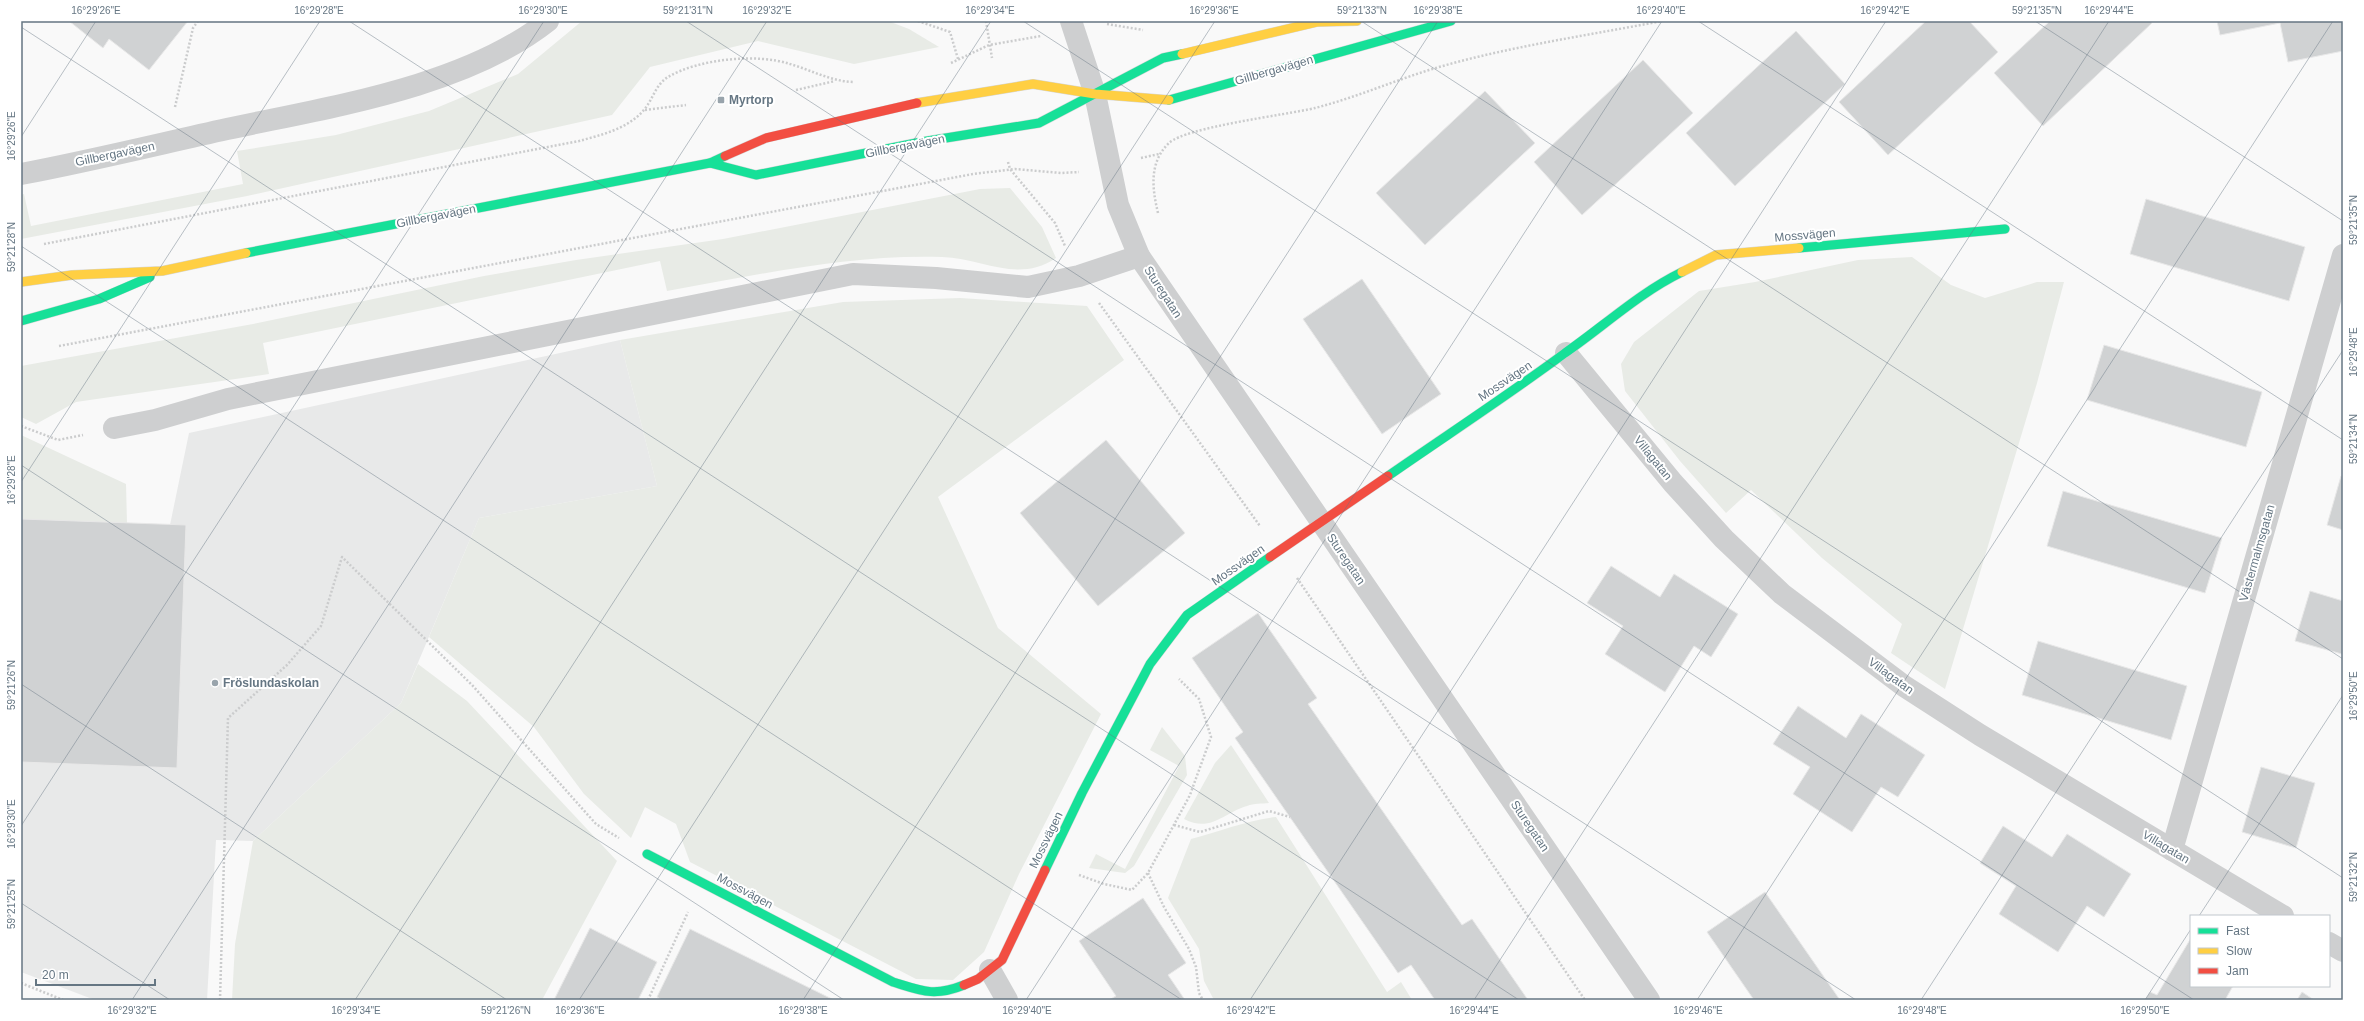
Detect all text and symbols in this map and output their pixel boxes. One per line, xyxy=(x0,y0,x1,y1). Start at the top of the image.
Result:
text: 16°29'26"E xyxy=(71,5,121,16)
text: 16°29'28"E xyxy=(294,5,344,16)
text: 16°29'30"E xyxy=(518,5,568,16)
text: 59°21'31"N xyxy=(663,5,713,16)
text: 16°29'32"E xyxy=(742,5,792,16)
text: 16°29'34"E xyxy=(965,5,1015,16)
text: 16°29'36"E xyxy=(1189,5,1239,16)
text: 59°21'33"N xyxy=(1337,5,1387,16)
text: 16°29'38"E xyxy=(1413,5,1463,16)
text: 16°29'40"E xyxy=(1636,5,1686,16)
text: 16°29'42"E xyxy=(1860,5,1910,16)
text: 59°21'35"N xyxy=(2012,5,2062,16)
text: 16°29'44"E xyxy=(2084,5,2134,16)
street label: Gillbergavägen xyxy=(1233,52,1315,88)
place label: Myrtorp xyxy=(729,93,774,107)
marker: Myrtorp xyxy=(716,95,726,105)
text: 16°29'26"E xyxy=(6,111,17,161)
street label: Gillbergavägen xyxy=(864,131,946,161)
street label: Gillbergavägen xyxy=(74,139,156,169)
text: 59°21'35"N xyxy=(2348,195,2359,245)
street label: Gillbergavägen xyxy=(395,201,477,231)
text: 59°21'28"N xyxy=(6,222,17,272)
street label: Mossvägen xyxy=(1774,225,1836,245)
street label: Sturegatan xyxy=(1141,264,1185,320)
text: 16°29'48"E xyxy=(2348,327,2359,377)
street label: Mossvägen xyxy=(1476,358,1534,404)
text: 59°21'34"N xyxy=(2348,414,2359,464)
street label: Villagatan xyxy=(1631,433,1675,483)
text: 16°29'28"E xyxy=(6,455,17,505)
street label: Västermalmsgatan xyxy=(2236,503,2278,603)
street label: Sturegatan xyxy=(1324,531,1368,587)
street label: Mossvägen xyxy=(1209,542,1267,588)
street label: Villagatan xyxy=(1866,655,1916,697)
text: 59°21'26"N xyxy=(6,660,17,710)
text: 16°29'50"E xyxy=(2348,671,2359,721)
place label: Fröslundaskolan xyxy=(223,676,319,690)
marker: Fröslundaskolan xyxy=(210,678,220,688)
street label: Sturegatan xyxy=(1508,798,1552,854)
text: 16°29'30"E xyxy=(6,799,17,849)
street label: Mossvägen xyxy=(1026,809,1066,871)
street label: Villagatan xyxy=(2140,827,2192,867)
text: 59°21'32"N xyxy=(2348,852,2359,902)
street label: Mossvägen xyxy=(715,870,775,912)
text: 59°21'25"N xyxy=(6,879,17,929)
legend xyxy=(2190,915,2330,987)
text: Fast xyxy=(2226,924,2250,938)
text: Slow xyxy=(2226,944,2252,958)
scale bar xyxy=(36,961,155,987)
text: Jam xyxy=(2226,964,2249,978)
text: 20 m xyxy=(42,968,69,982)
text: 16°29'32"E xyxy=(107,1005,157,1016)
text: 16°29'34"E xyxy=(331,1005,381,1016)
text: 59°21'26"N xyxy=(481,1005,531,1016)
text: 16°29'36"E xyxy=(555,1005,605,1016)
text: 16°29'38"E xyxy=(778,1005,828,1016)
text: 16°29'40"E xyxy=(1002,1005,1052,1016)
text: 16°29'42"E xyxy=(1226,1005,1276,1016)
text: 16°29'44"E xyxy=(1449,1005,1499,1016)
text: 16°29'46"E xyxy=(1673,1005,1723,1016)
text: 16°29'48"E xyxy=(1897,1005,1947,1016)
text: 16°29'50"E xyxy=(2120,1005,2170,1016)

